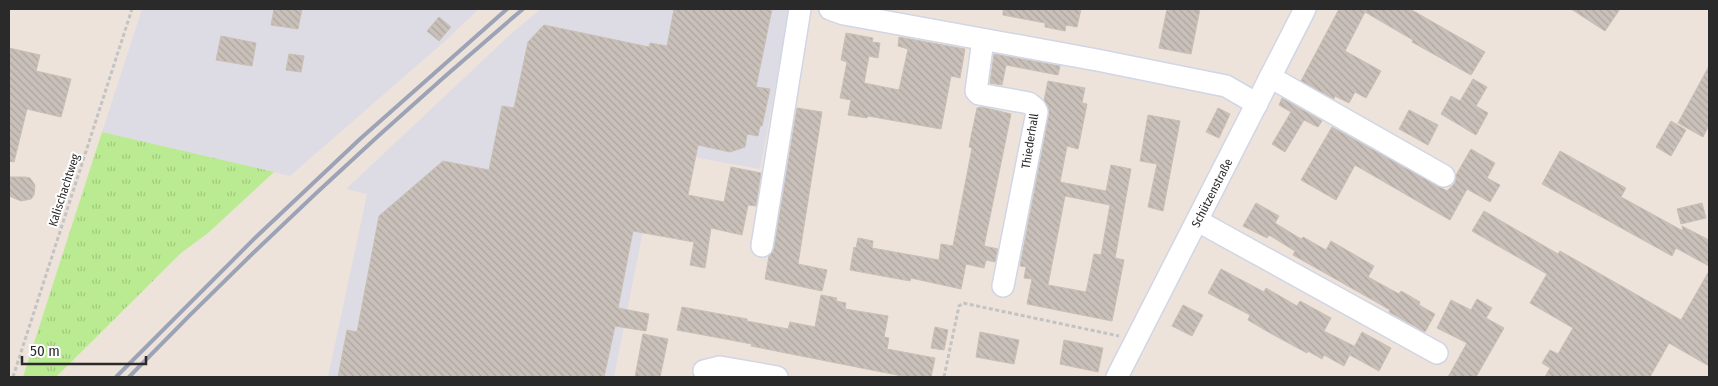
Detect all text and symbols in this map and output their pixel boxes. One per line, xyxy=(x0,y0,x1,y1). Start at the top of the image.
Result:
street label: Thiederhall xyxy=(1019,112,1041,170)
street label: Kalischachtweg xyxy=(46,152,82,228)
street label: Schützenstraße xyxy=(1189,156,1235,230)
scale bar xyxy=(22,334,146,366)
text: 50 m xyxy=(30,342,60,360)

